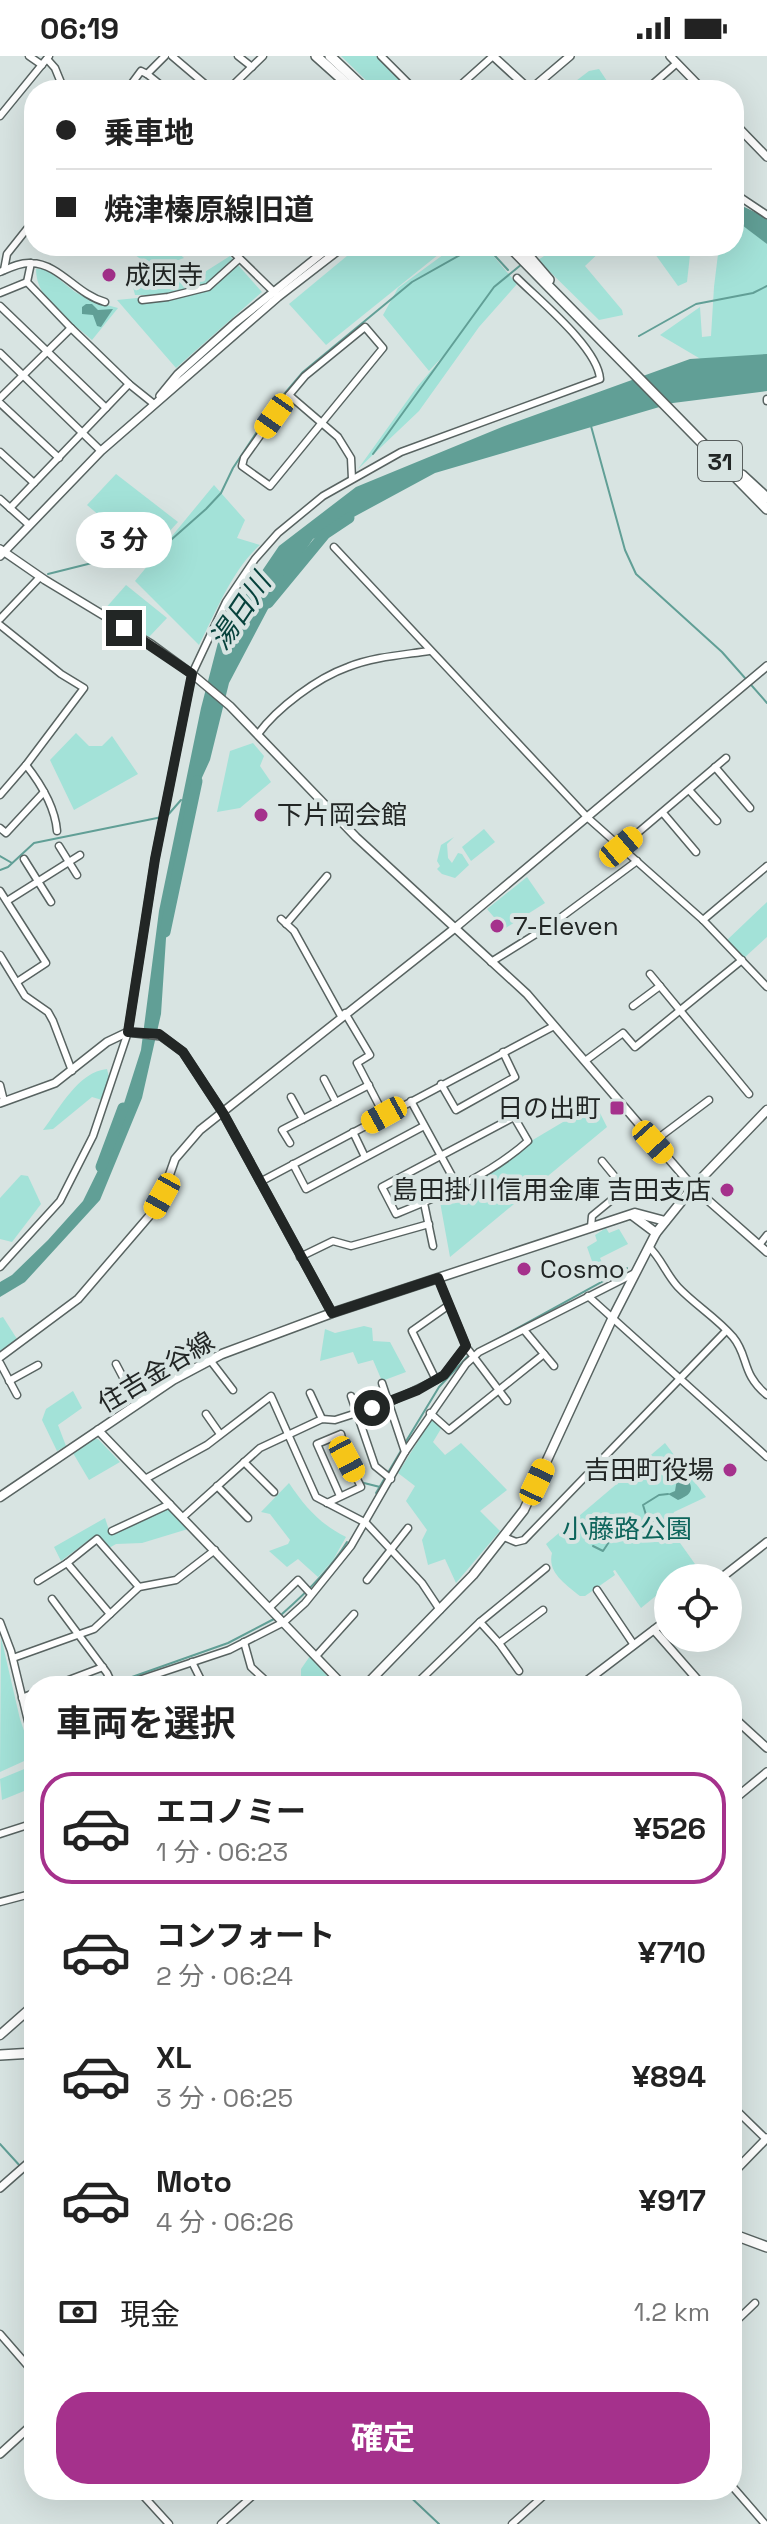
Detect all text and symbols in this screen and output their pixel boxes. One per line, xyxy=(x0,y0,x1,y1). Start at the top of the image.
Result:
text: 06:19 xyxy=(40,9,119,48)
text: 乗車地 xyxy=(104,113,194,152)
text: 焼津榛原線旧道 xyxy=(104,190,314,229)
place label: 成因寺 xyxy=(125,258,203,292)
marker: 成因寺 xyxy=(100,266,118,284)
car xyxy=(250,389,298,443)
road number: 31 xyxy=(698,441,742,481)
callout: 3 分 xyxy=(76,512,172,568)
text: 3 分 xyxy=(100,523,148,557)
water label: 湯日川 xyxy=(202,564,280,656)
route end xyxy=(106,610,142,646)
place label: 下片岡会館 xyxy=(277,798,407,832)
marker: 下片岡会館 xyxy=(252,806,270,824)
car xyxy=(595,822,647,872)
place label: 7-Eleven xyxy=(513,909,619,943)
marker: 7-Eleven xyxy=(488,917,506,935)
place label: 日の出町 xyxy=(497,1091,601,1125)
car xyxy=(357,1093,411,1137)
marker: 日の出町 xyxy=(608,1099,626,1117)
car xyxy=(628,1116,678,1168)
car xyxy=(140,1169,184,1223)
place label: 島田掛川信用金庫 吉田支店 xyxy=(392,1173,711,1207)
marker: 島田掛川信用金庫 吉田支店 xyxy=(718,1181,736,1199)
place label: Cosmo xyxy=(540,1252,625,1286)
marker: Cosmo xyxy=(515,1260,533,1278)
street label: 住吉金谷線 xyxy=(92,1324,220,1420)
route start xyxy=(354,1390,390,1426)
car xyxy=(325,1432,369,1486)
place label: 吉田町役場 xyxy=(584,1453,714,1487)
car xyxy=(516,1455,558,1509)
marker: 吉田町役場 xyxy=(721,1461,739,1479)
park label: 小藤路公園 xyxy=(562,1512,692,1546)
map controls xyxy=(654,1564,742,1652)
button: locate xyxy=(654,1564,742,1652)
text: 車両を選択 xyxy=(56,1701,236,1747)
icon: car xyxy=(60,1792,132,1864)
text: エコノミー xyxy=(156,1792,306,1831)
text: ¥526 xyxy=(633,1809,706,1848)
text: 1 分 · 06:23 xyxy=(156,1835,288,1869)
icon: car xyxy=(60,1916,132,1988)
text: コンフォート xyxy=(156,1916,335,1955)
text: ¥710 xyxy=(638,1933,706,1972)
text: 2 分 · 06:24 xyxy=(156,1959,293,1993)
text: XL xyxy=(156,2038,192,2077)
icon: car xyxy=(60,2040,132,2112)
text: ¥894 xyxy=(632,2057,706,2096)
text: 3 分 · 06:25 xyxy=(156,2081,293,2115)
text: Moto xyxy=(156,2162,232,2201)
icon: car xyxy=(60,2164,132,2236)
text: ¥917 xyxy=(639,2181,706,2220)
text: 4 分 · 06:26 xyxy=(156,2205,294,2239)
icon: cash xyxy=(56,2290,100,2334)
text: 現金 xyxy=(120,2295,180,2334)
text: 1.2 km xyxy=(634,2295,710,2329)
button: 確定 xyxy=(56,2392,710,2484)

